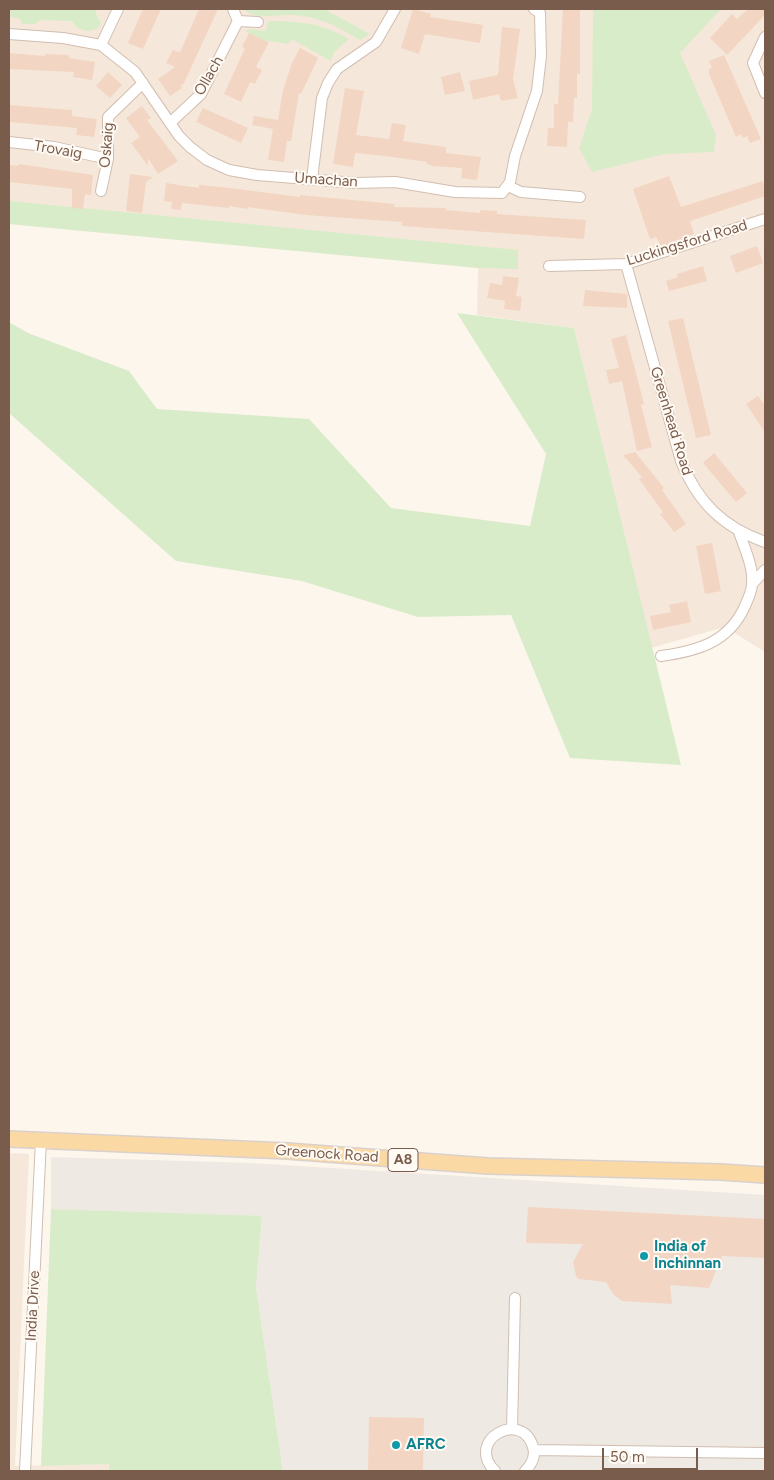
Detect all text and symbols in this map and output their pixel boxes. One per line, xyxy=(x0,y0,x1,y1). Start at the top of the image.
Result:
street label: Ollach xyxy=(191,53,227,99)
street label: Oskaig xyxy=(96,121,118,169)
street label: Trovaig xyxy=(32,137,84,163)
street label: Umachan xyxy=(294,169,358,191)
street label: Luckingsford Road xyxy=(624,216,750,270)
street label: Greenhead Road xyxy=(646,365,696,477)
street label: Greenock Road xyxy=(275,1141,379,1167)
road number: A8 xyxy=(388,1148,418,1172)
place label: India of Inchinnan xyxy=(654,1238,721,1273)
marker: India of Inchinnan xyxy=(638,1250,650,1262)
street label: India Drive xyxy=(22,1270,44,1342)
place label: AFRC xyxy=(406,1436,446,1454)
scale bar xyxy=(604,1438,700,1470)
marker: AFRC xyxy=(390,1439,402,1451)
text: 50 m xyxy=(610,1448,645,1466)

